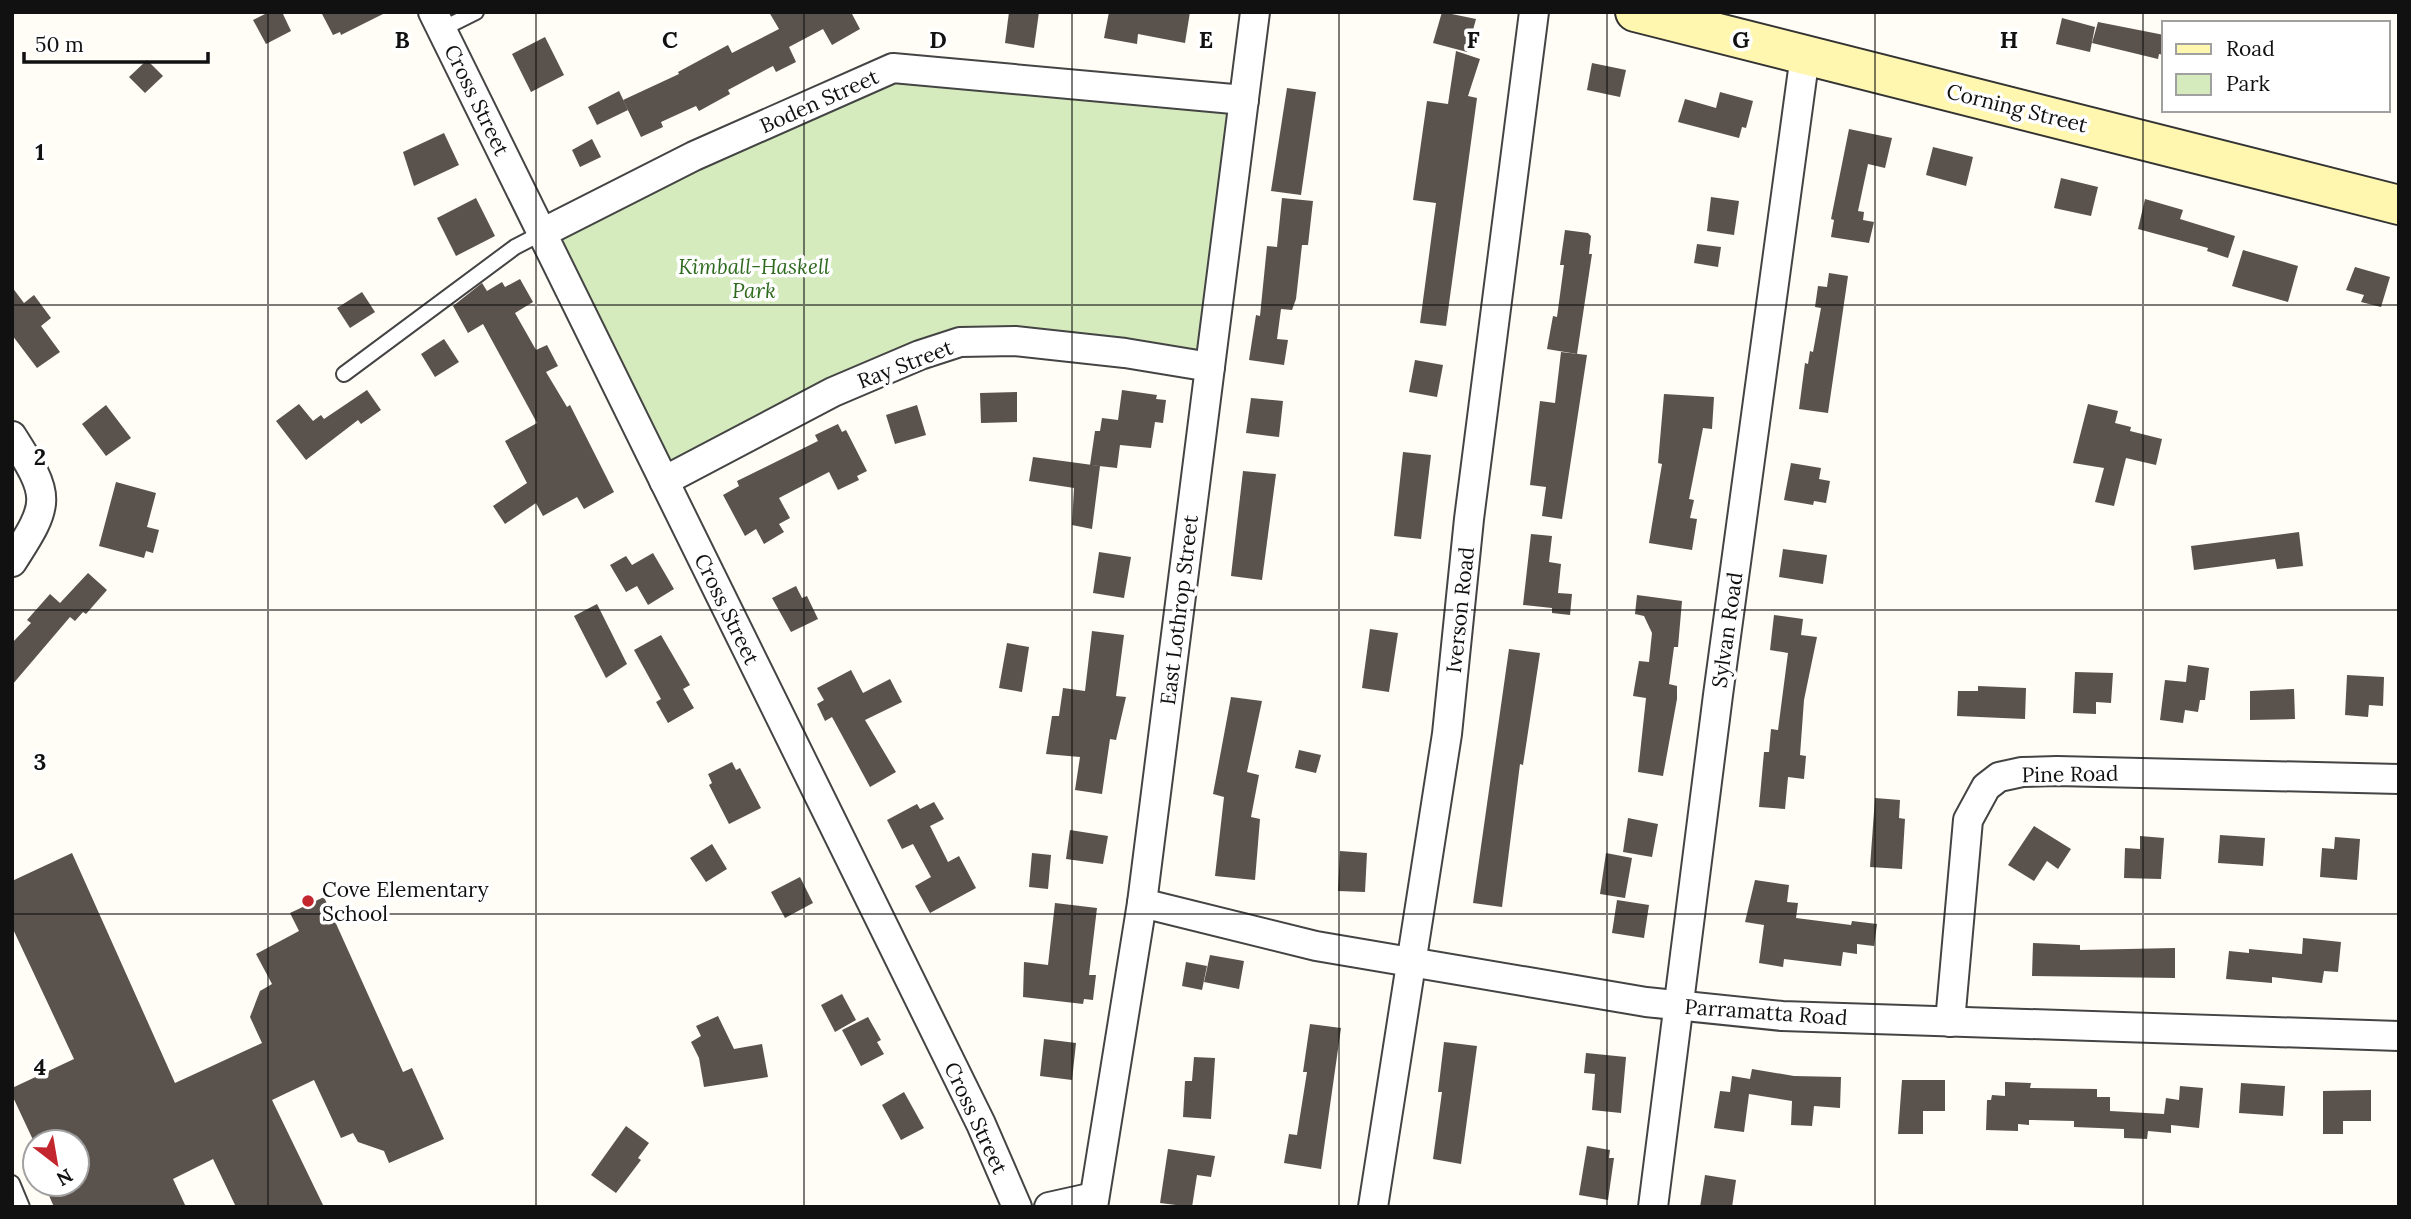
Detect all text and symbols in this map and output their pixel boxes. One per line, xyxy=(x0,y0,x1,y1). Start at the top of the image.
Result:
scale bar xyxy=(24,21,208,65)
legend xyxy=(2162,21,2390,112)
text: B xyxy=(394,25,410,54)
text: C xyxy=(662,25,678,54)
text: D xyxy=(929,25,947,54)
text: E xyxy=(1199,25,1213,54)
text: F xyxy=(1466,25,1480,54)
text: G xyxy=(1732,25,1750,54)
text: H xyxy=(2000,25,2018,54)
text: 50 m xyxy=(35,31,84,58)
text: Road xyxy=(2226,35,2275,62)
street label: Cross Street xyxy=(438,40,516,161)
street label: Boden Street xyxy=(755,62,883,139)
text: Park xyxy=(2226,70,2270,97)
street label: Corning Street xyxy=(1944,77,2091,139)
text: 1 xyxy=(35,137,45,166)
park label: Kimball-Haskell Park xyxy=(678,253,830,304)
street label: Ray Street xyxy=(853,333,957,395)
text: 2 xyxy=(34,442,46,471)
street label: East Lothrop Street xyxy=(1154,513,1204,707)
street label: Iverson Road xyxy=(1440,546,1480,674)
street label: Cross Street xyxy=(688,549,766,670)
street label: Sylvan Road xyxy=(1706,570,1748,690)
text: 3 xyxy=(34,747,46,776)
street label: Pine Road xyxy=(2021,760,2119,788)
place label: Cove Elementary School xyxy=(322,876,489,927)
marker: Cove Elementary School xyxy=(300,893,316,909)
street label: Parramatta Road xyxy=(1684,993,1848,1031)
text: 4 xyxy=(34,1052,46,1081)
street label: Cross Street xyxy=(938,1058,1014,1179)
north arrow xyxy=(21,1128,91,1198)
text: N xyxy=(52,1164,77,1192)

